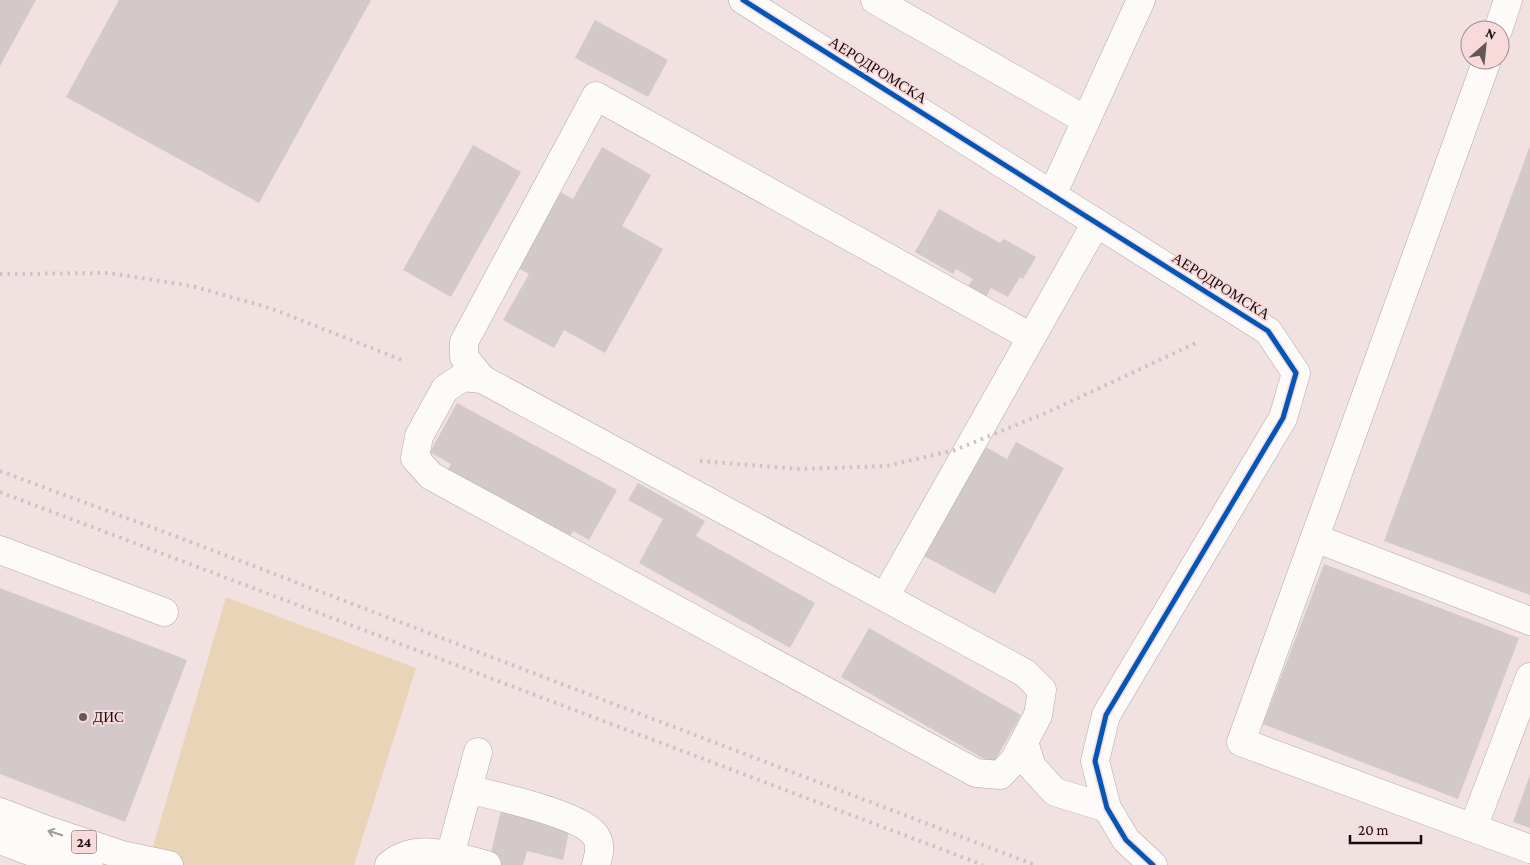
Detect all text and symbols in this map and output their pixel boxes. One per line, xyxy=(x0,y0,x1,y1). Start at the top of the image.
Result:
north arrow xyxy=(1460,20,1510,70)
text: N xyxy=(1483,24,1499,43)
street label: АЕРОДРОМСКА xyxy=(826,33,930,107)
street label: АЕРОДРОМСКА xyxy=(1169,249,1273,323)
place label: ДИС xyxy=(93,709,124,725)
marker: ДИС xyxy=(77,711,89,723)
scale bar xyxy=(1350,812,1421,844)
text: 20 m xyxy=(1358,822,1389,838)
one-way arrow xyxy=(48,827,64,837)
road number: 24 xyxy=(72,830,96,854)

